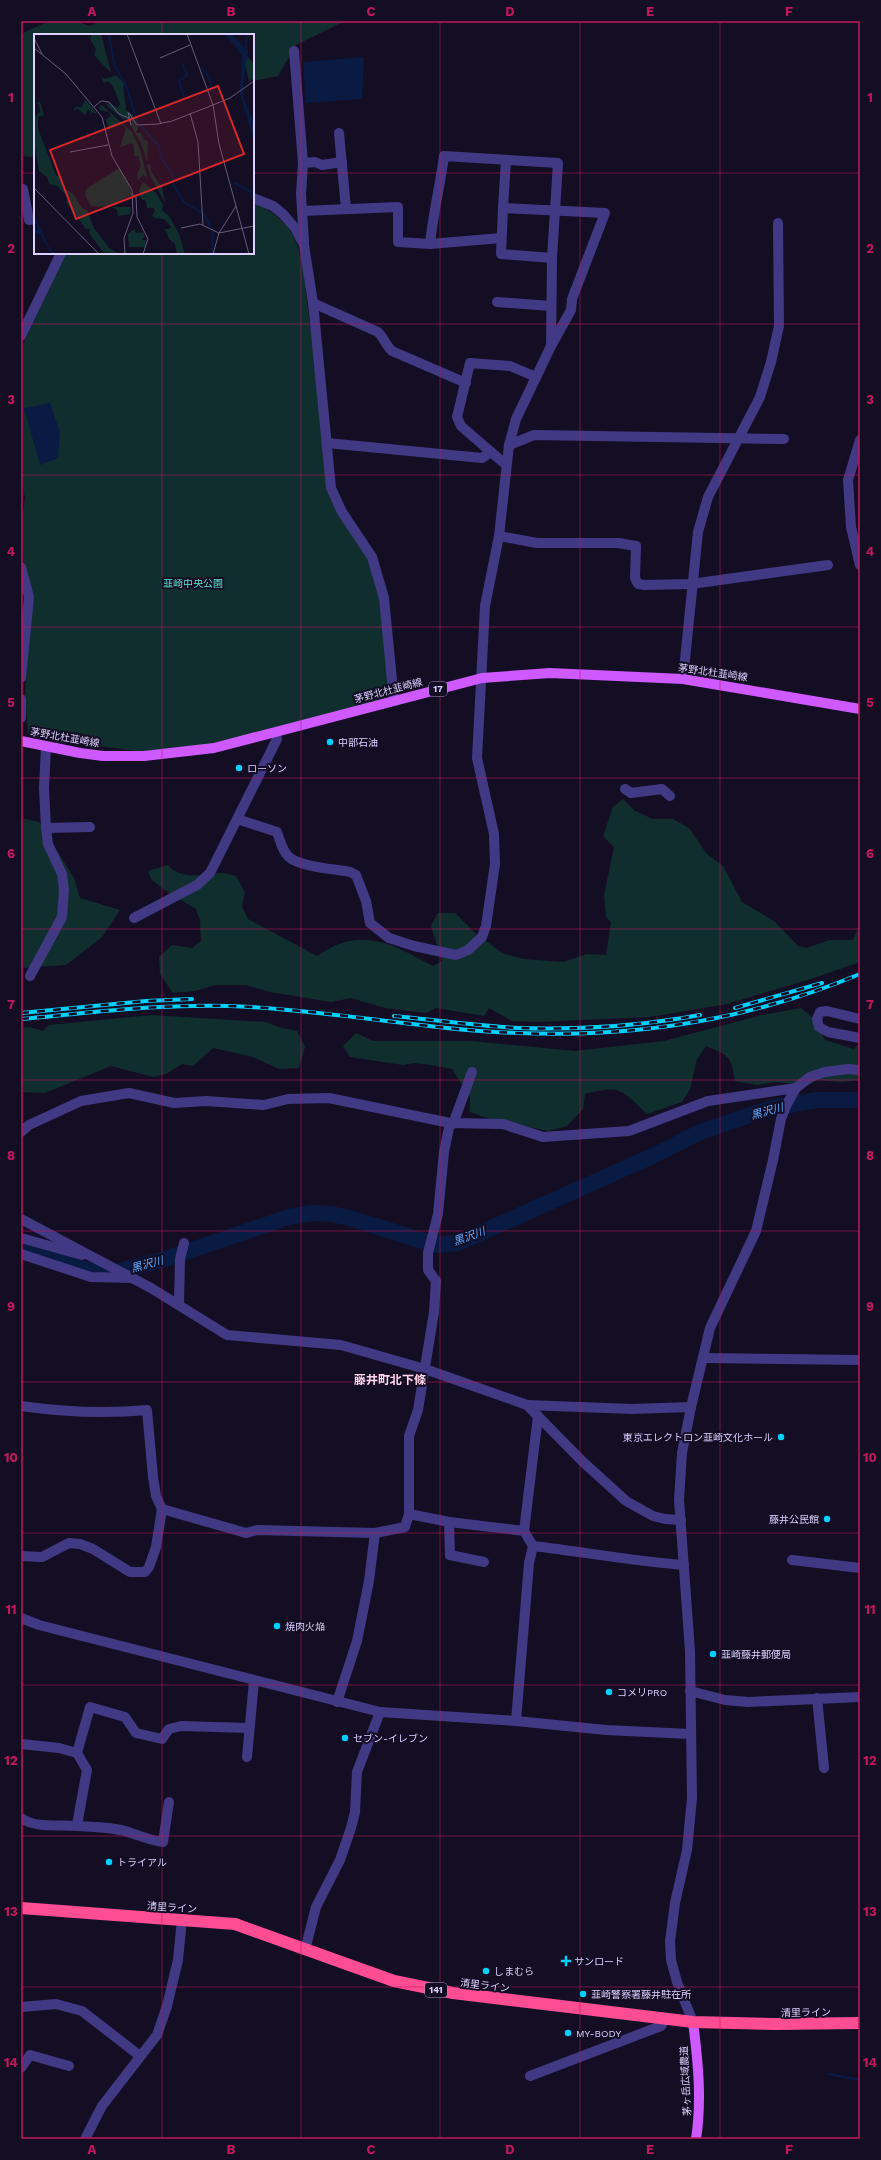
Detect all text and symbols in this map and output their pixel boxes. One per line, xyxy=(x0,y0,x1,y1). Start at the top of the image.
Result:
text: A xyxy=(88,4,97,19)
text: B xyxy=(227,4,236,19)
text: C xyxy=(367,4,376,19)
text: D xyxy=(505,4,515,19)
text: E xyxy=(646,4,654,19)
text: F xyxy=(785,4,793,19)
inset map xyxy=(34,34,254,254)
text: 1 xyxy=(8,90,14,105)
text: 1 xyxy=(867,90,873,105)
text: 2 xyxy=(7,241,15,256)
text: 2 xyxy=(866,241,874,256)
text: 3 xyxy=(7,392,15,407)
text: 3 xyxy=(866,392,874,407)
text: 4 xyxy=(7,544,16,559)
text: 4 xyxy=(866,544,875,559)
park label: 韮崎中央公園 xyxy=(163,578,223,589)
street label: 茅野北杜韮崎線 xyxy=(678,662,748,683)
street label: 茅野北杜韮崎線 xyxy=(353,676,423,705)
road number: 17 xyxy=(429,682,447,696)
text: 5 xyxy=(7,695,15,710)
text: 5 xyxy=(866,695,874,710)
street label: 茅野北杜韮崎線 xyxy=(29,726,100,749)
marker: 中部石油 xyxy=(325,737,335,747)
place label: 中部石油 xyxy=(338,737,378,748)
marker: ローソン xyxy=(234,763,244,773)
place label: ローソン xyxy=(247,763,287,774)
text: 6 xyxy=(7,846,15,861)
text: 6 xyxy=(866,846,874,861)
text: 7 xyxy=(7,997,15,1012)
text: 7 xyxy=(866,997,874,1012)
water label: 黒沢川 xyxy=(750,1101,786,1122)
text: 8 xyxy=(7,1148,15,1163)
text: 8 xyxy=(866,1148,874,1163)
water label: 黒沢川 xyxy=(451,1224,488,1248)
water label: 黒沢川 xyxy=(130,1254,166,1275)
text: 9 xyxy=(7,1299,15,1314)
text: 9 xyxy=(866,1299,874,1314)
district label: 藤井町北下條 xyxy=(354,1373,426,1387)
place label: 東京エレクトロン韮崎文化ホール xyxy=(623,1432,773,1443)
marker: 東京エレクトロン韮崎文化ホール xyxy=(776,1432,786,1442)
text: 10 xyxy=(4,1450,18,1465)
text: 10 xyxy=(863,1450,877,1465)
place label: 藤井公民館 xyxy=(769,1514,819,1525)
marker: 藤井公民館 xyxy=(822,1514,832,1524)
text: 11 xyxy=(5,1602,17,1617)
text: 11 xyxy=(864,1602,876,1617)
marker: 焼肉火焔 xyxy=(272,1621,282,1631)
place label: 焼肉火焔 xyxy=(285,1621,325,1632)
marker: 韮崎藤井郵便局 xyxy=(708,1649,718,1659)
place label: 韮崎藤井郵便局 xyxy=(721,1649,791,1660)
marker: コメリPRO xyxy=(604,1687,614,1697)
place label: コメリPRO xyxy=(617,1687,667,1698)
marker: セブン-イレブン xyxy=(340,1733,350,1743)
place label: セブン-イレブン xyxy=(353,1733,428,1744)
text: 12 xyxy=(4,1753,18,1768)
text: 12 xyxy=(863,1753,877,1768)
marker: トライアル xyxy=(104,1857,114,1867)
place label: トライアル xyxy=(117,1857,167,1868)
street label: 清里ライン xyxy=(147,1900,197,1915)
text: 13 xyxy=(4,1904,18,1919)
text: 13 xyxy=(863,1904,877,1919)
marker: サンロード xyxy=(561,1956,571,1966)
place label: サンロード xyxy=(574,1956,624,1967)
marker: しまむら xyxy=(481,1966,491,1976)
place label: しまむら xyxy=(494,1966,534,1977)
street label: 清里ライン xyxy=(459,1977,510,1994)
road number: 141 xyxy=(425,1983,447,1997)
marker: 韮崎警察署藤井駐在所 xyxy=(578,1989,588,1999)
place label: 韮崎警察署藤井駐在所 xyxy=(591,1989,691,2000)
street label: 清里ライン xyxy=(781,2007,831,2018)
marker: MY-BODY xyxy=(563,2028,573,2038)
place label: MY-BODY xyxy=(576,2028,622,2039)
street label: 茅ヶ岳広域農道 xyxy=(678,2046,693,2116)
text: 14 xyxy=(4,2055,19,2070)
text: 14 xyxy=(863,2055,878,2070)
text: A xyxy=(88,2142,97,2157)
text: B xyxy=(227,2142,236,2157)
text: C xyxy=(367,2142,376,2157)
text: D xyxy=(505,2142,515,2157)
text: E xyxy=(646,2142,654,2157)
text: F xyxy=(785,2142,793,2157)

